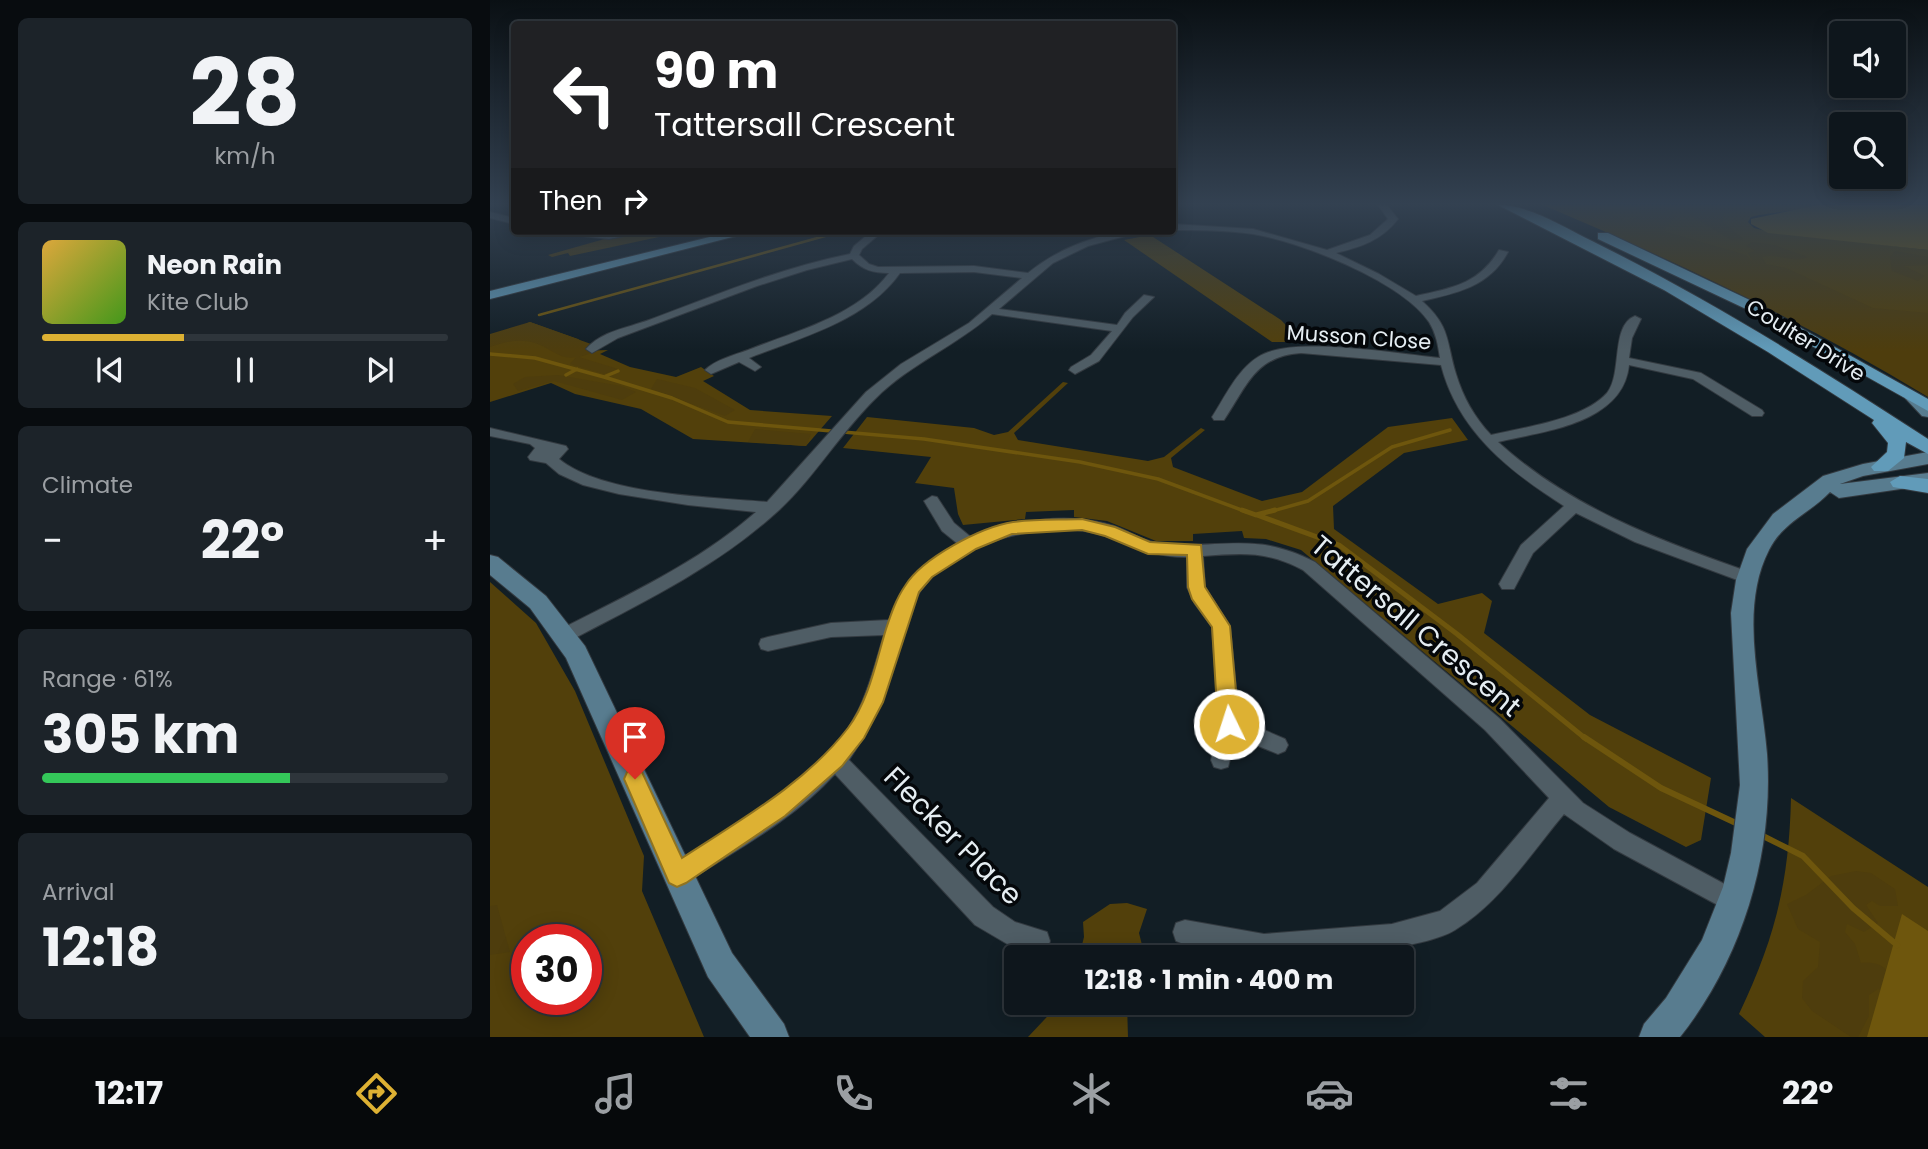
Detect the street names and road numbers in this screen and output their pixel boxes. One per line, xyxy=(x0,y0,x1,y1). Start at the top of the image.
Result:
street label: Coulter Drive xyxy=(1741,292,1871,388)
street label: Musson Close xyxy=(1286,317,1432,357)
street label: Tattersall Crescent xyxy=(1303,526,1529,726)
street label: Flecker Place xyxy=(875,758,1031,914)

